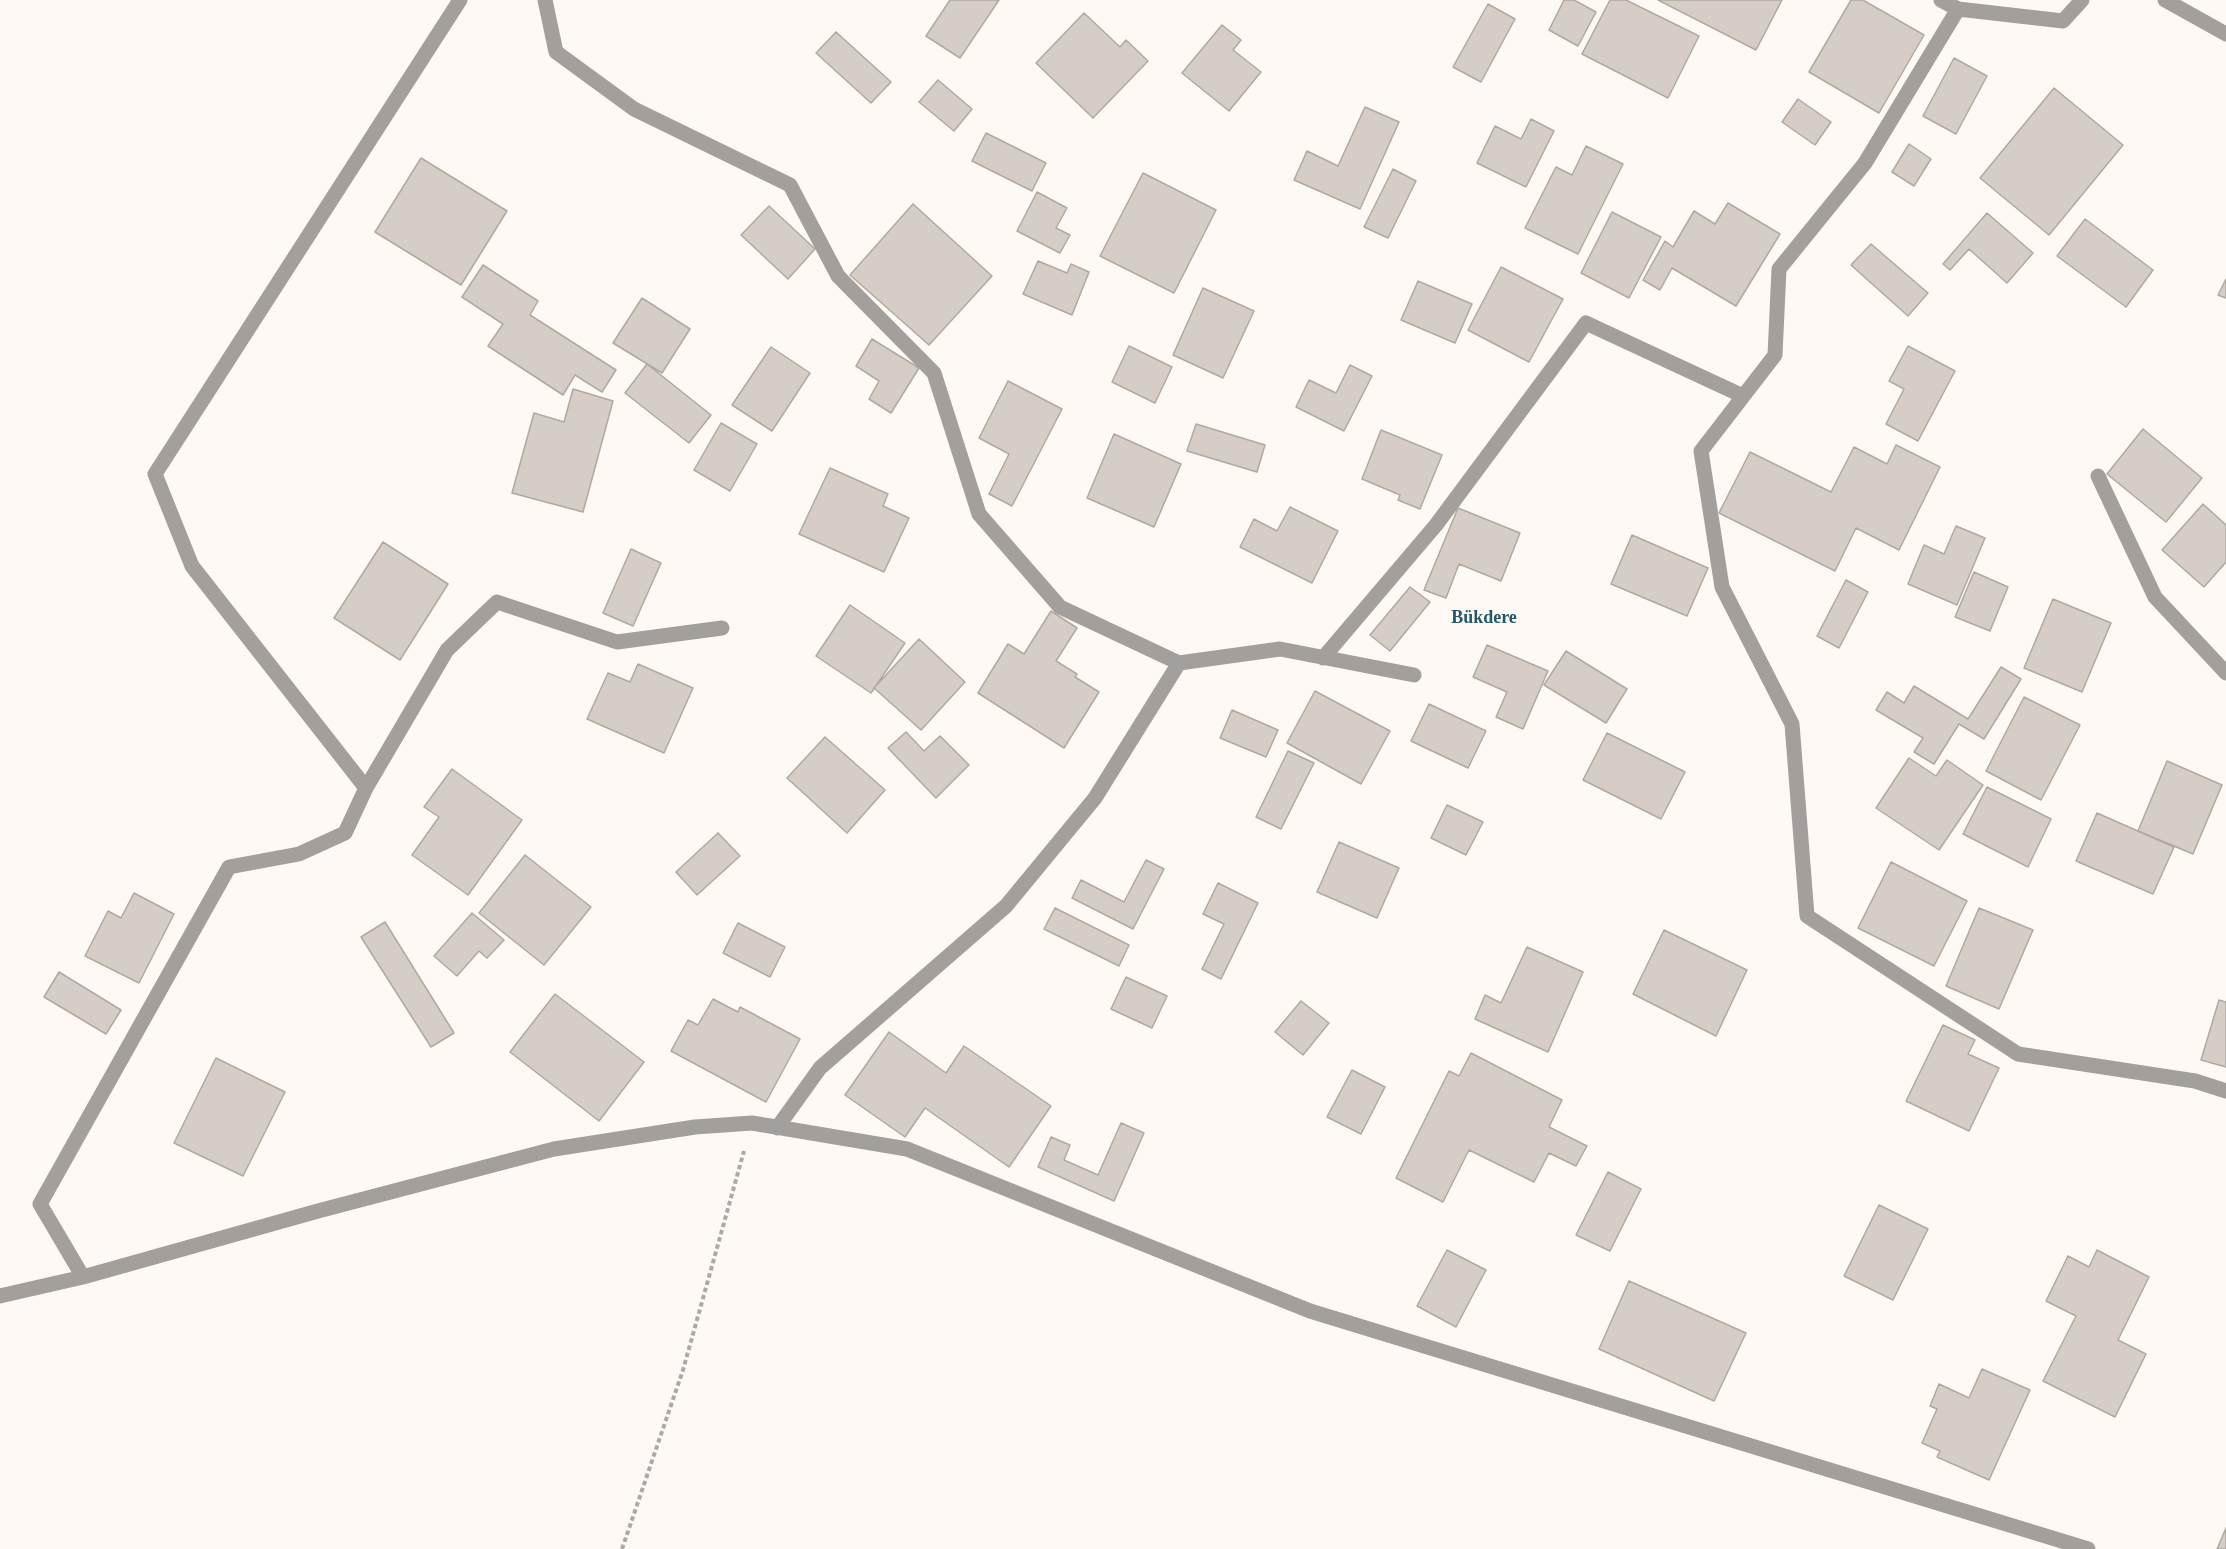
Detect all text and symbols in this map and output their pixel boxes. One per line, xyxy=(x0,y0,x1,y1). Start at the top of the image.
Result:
district label: Bükdere xyxy=(1451,607,1517,629)

